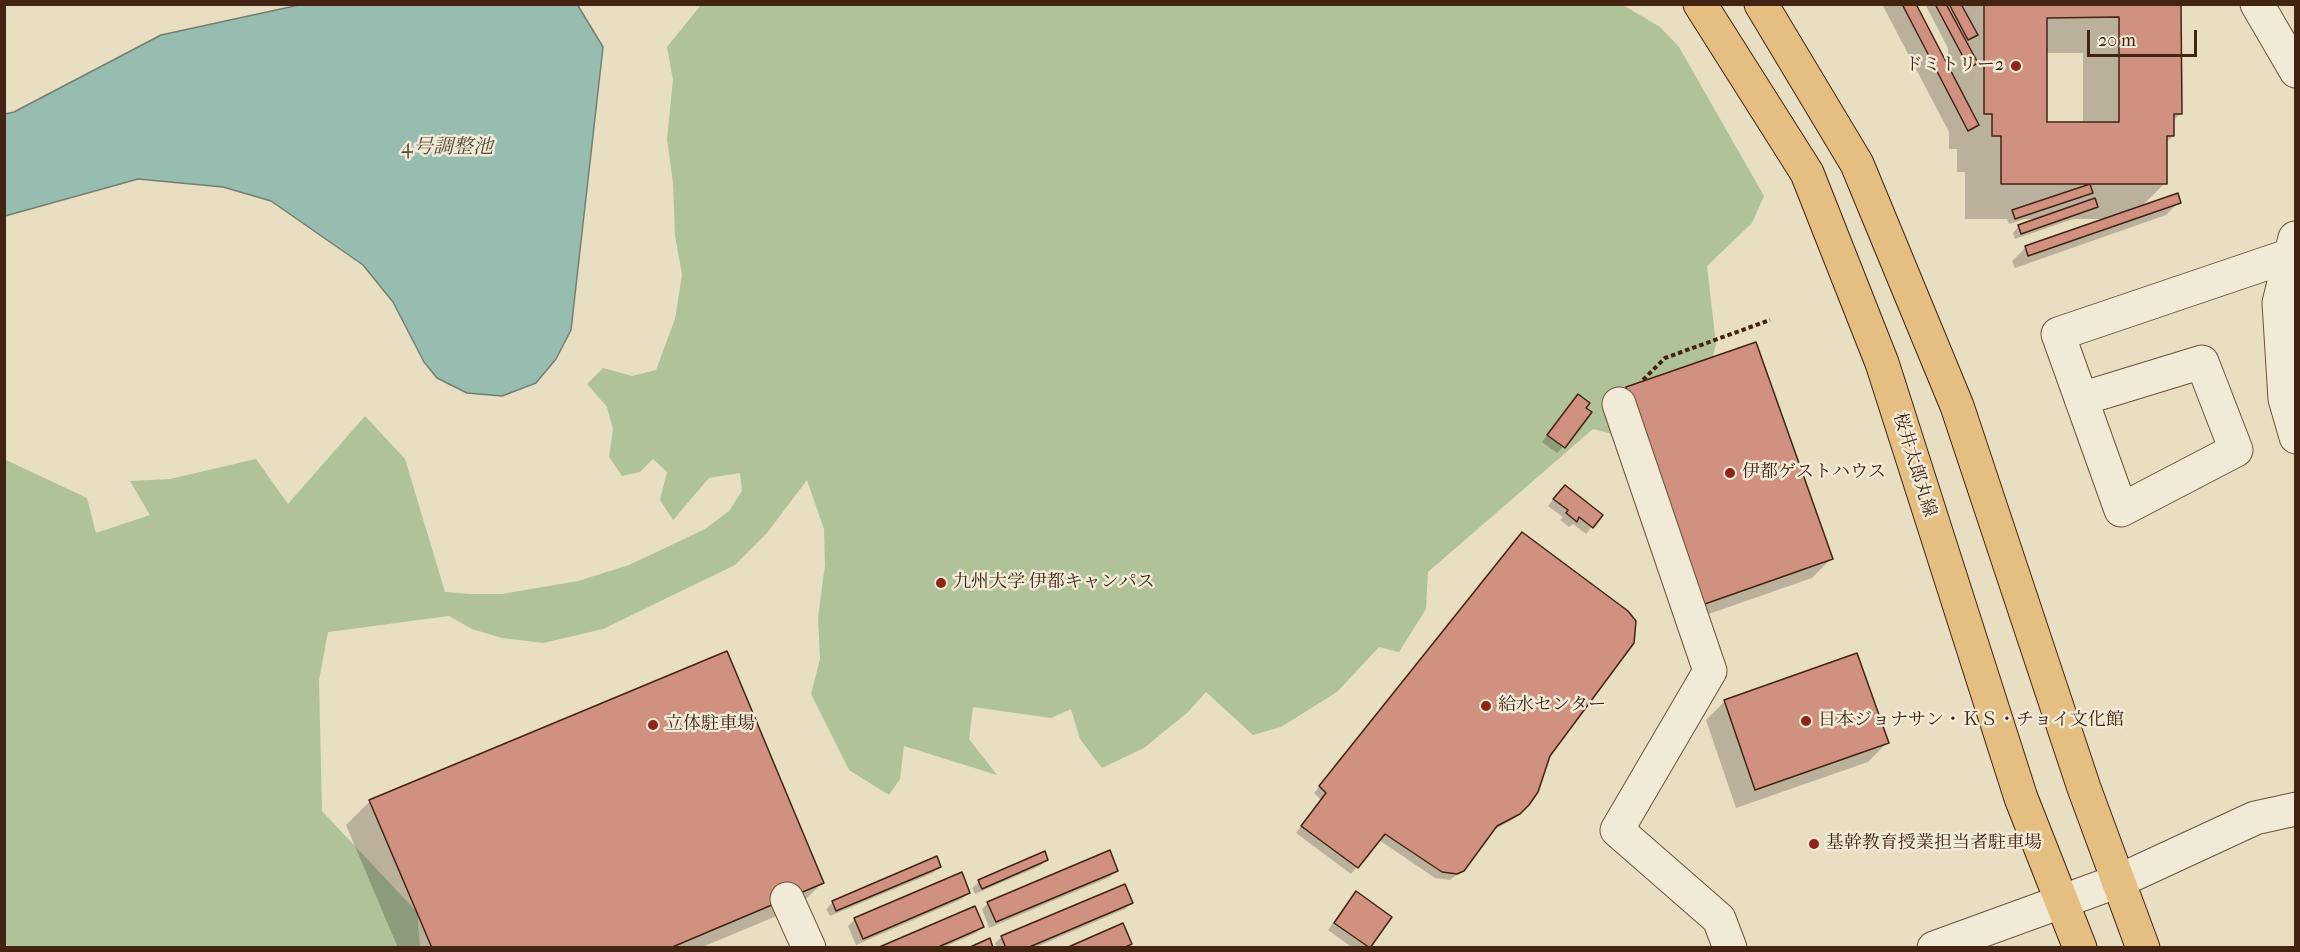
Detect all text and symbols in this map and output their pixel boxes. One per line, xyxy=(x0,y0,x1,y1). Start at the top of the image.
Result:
scale bar xyxy=(2090,18,2200,56)
text: 20 m xyxy=(2098,30,2136,51)
place label: ドミトリー2 xyxy=(1905,55,2004,77)
marker: ドミトリー2 xyxy=(2009,59,2023,73)
water label: 4号調整池 xyxy=(401,136,493,160)
street label: 桜井太郎丸線 xyxy=(1888,410,1940,520)
place label: 伊都ゲストハウス xyxy=(1742,462,1886,484)
marker: 伊都ゲストハウス xyxy=(1723,466,1737,480)
place label: 九州大学 伊都キャンパス xyxy=(953,572,1155,594)
marker: 九州大学 伊都キャンパス xyxy=(934,576,948,590)
place label: 給水センター xyxy=(1498,695,1606,717)
marker: 給水センター xyxy=(1479,699,1493,713)
place label: 日本ジョナサン・ＫＳ・チョイ文化館 xyxy=(1818,710,2124,732)
place label: 立体駐車場 xyxy=(665,714,755,736)
marker: 日本ジョナサン・ＫＳ・チョイ文化館 xyxy=(1799,714,1813,728)
marker: 立体駐車場 xyxy=(646,718,660,732)
place label: 基幹教育授業担当者駐車場 xyxy=(1826,833,2042,855)
marker: 基幹教育授業担当者駐車場 xyxy=(1807,837,1821,851)

